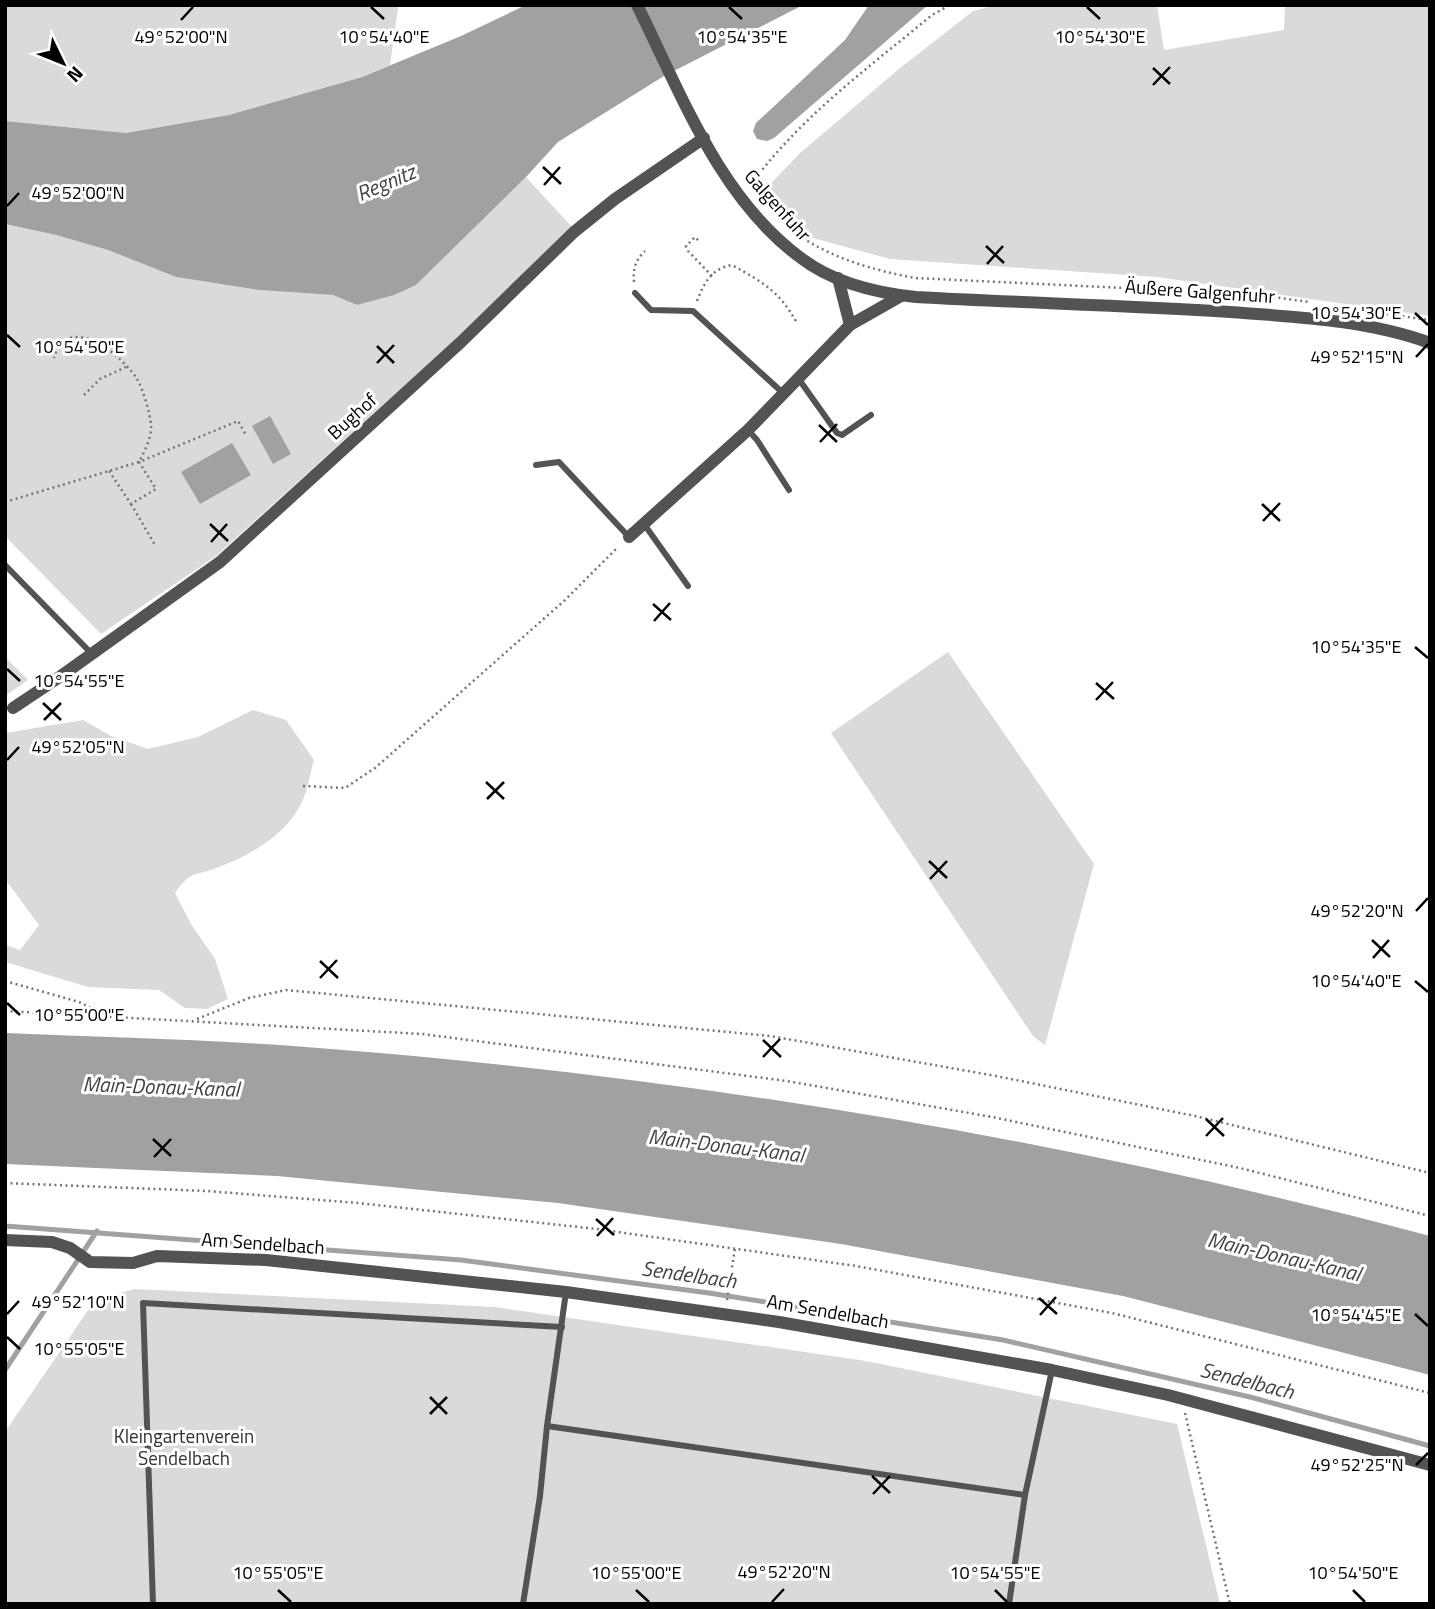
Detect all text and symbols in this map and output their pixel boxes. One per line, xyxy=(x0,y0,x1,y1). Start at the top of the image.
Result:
text: 49°52'00"N xyxy=(134,23,228,50)
text: 10°54'40"E xyxy=(339,23,430,50)
text: 10°54'35"E xyxy=(697,23,788,50)
text: 10°54'30"E xyxy=(1055,23,1146,50)
north arrow xyxy=(28,28,98,98)
text: N xyxy=(61,60,91,90)
water label: Regnitz xyxy=(351,154,422,209)
street label: Galgenfuhr xyxy=(738,162,819,248)
text: 49°52'00"N xyxy=(31,179,125,206)
street label: Äußere Galgenfuhr xyxy=(1124,271,1276,310)
text: 10°54'30"E xyxy=(1311,299,1402,326)
text: 10°54'50"E xyxy=(34,333,125,360)
text: 49°52'15"N xyxy=(1310,343,1404,370)
street label: Bughof xyxy=(320,385,383,446)
text: 10°54'35"E xyxy=(1311,633,1402,660)
text: 10°54'55"E xyxy=(34,667,125,694)
text: 49°52'05"N xyxy=(31,733,125,760)
text: 49°52'20"N xyxy=(1310,897,1404,924)
text: 10°54'40"E xyxy=(1311,967,1402,994)
text: 10°55'00"E xyxy=(34,1001,125,1028)
water label: Main-Donau-Kanal xyxy=(82,1067,242,1105)
water label: Main-Donau-Kanal xyxy=(646,1120,808,1171)
water label: Main-Donau-Kanal xyxy=(1204,1223,1367,1290)
street label: Am Sendelbach xyxy=(200,1224,326,1261)
water label: Sendelbach xyxy=(640,1252,739,1297)
street label: Am Sendelbach xyxy=(765,1286,891,1336)
text: 49°52'10"N xyxy=(31,1288,125,1315)
text: 10°54'45"E xyxy=(1311,1301,1402,1328)
text: 10°55'05"E xyxy=(34,1335,125,1362)
water label: Sendelbach xyxy=(1197,1353,1298,1407)
park label: Kleingartenverein Sendelbach xyxy=(114,1421,254,1472)
text: 49°52'25"N xyxy=(1310,1451,1404,1478)
text: 49°52'20"N xyxy=(737,1558,831,1585)
text: 10°55'05"E xyxy=(233,1559,324,1586)
text: 10°55'00"E xyxy=(591,1559,682,1586)
text: 10°54'55"E xyxy=(950,1559,1041,1586)
text: 10°54'50"E xyxy=(1308,1559,1399,1586)

